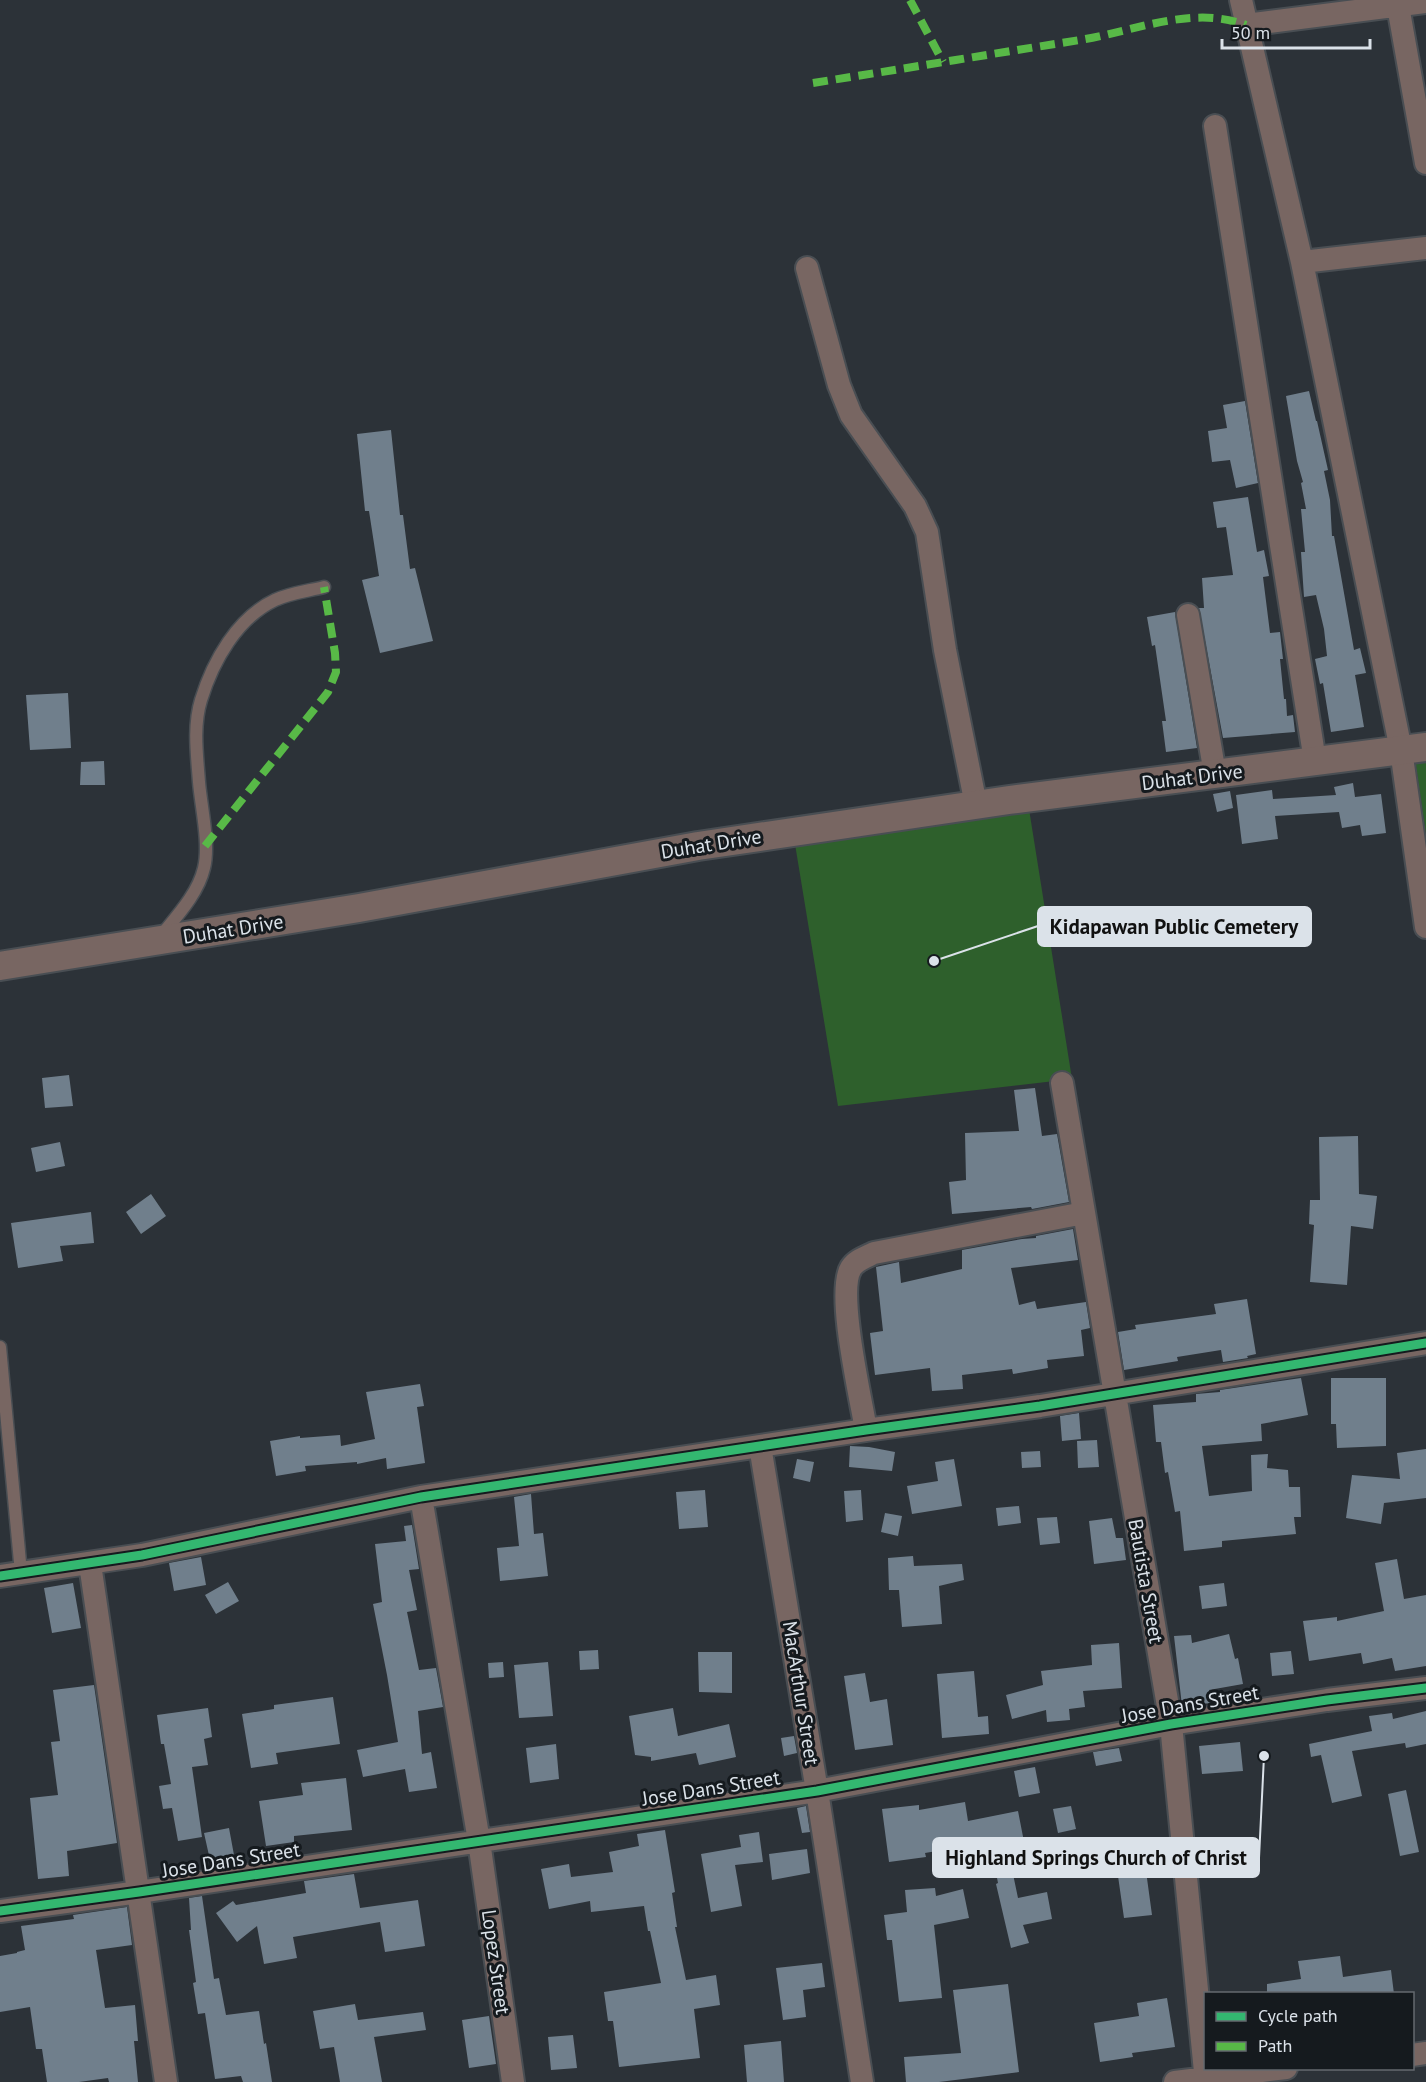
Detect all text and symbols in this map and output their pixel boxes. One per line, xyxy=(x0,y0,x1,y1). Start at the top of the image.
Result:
scale bar xyxy=(1222,12,1370,50)
text: 50 m xyxy=(1231,21,1270,44)
street label: Duhat Drive xyxy=(1140,758,1244,796)
street label: Duhat Drive xyxy=(659,823,763,865)
callout: Kidapawan Public Cemetery xyxy=(1038,907,1311,946)
street label: Duhat Drive xyxy=(181,908,285,950)
text: Kidapawan Public Cemetery xyxy=(1050,913,1299,940)
street label: Bautista Street xyxy=(1122,1517,1170,1646)
street label: MacArthur Street xyxy=(777,1619,825,1767)
street label: Jose Dans Street xyxy=(1118,1679,1261,1729)
street label: Jose Dans Street xyxy=(639,1764,782,1812)
street label: Jose Dans Street xyxy=(159,1836,302,1884)
callout: Highland Springs Church of Christ xyxy=(933,1838,1259,1877)
text: Highland Springs Church of Christ xyxy=(945,1844,1248,1871)
street label: Lopez Street xyxy=(476,1908,516,2016)
legend xyxy=(1204,1992,1414,2070)
text: Cycle path xyxy=(1258,2004,1338,2027)
text: Path xyxy=(1258,2034,1292,2057)

